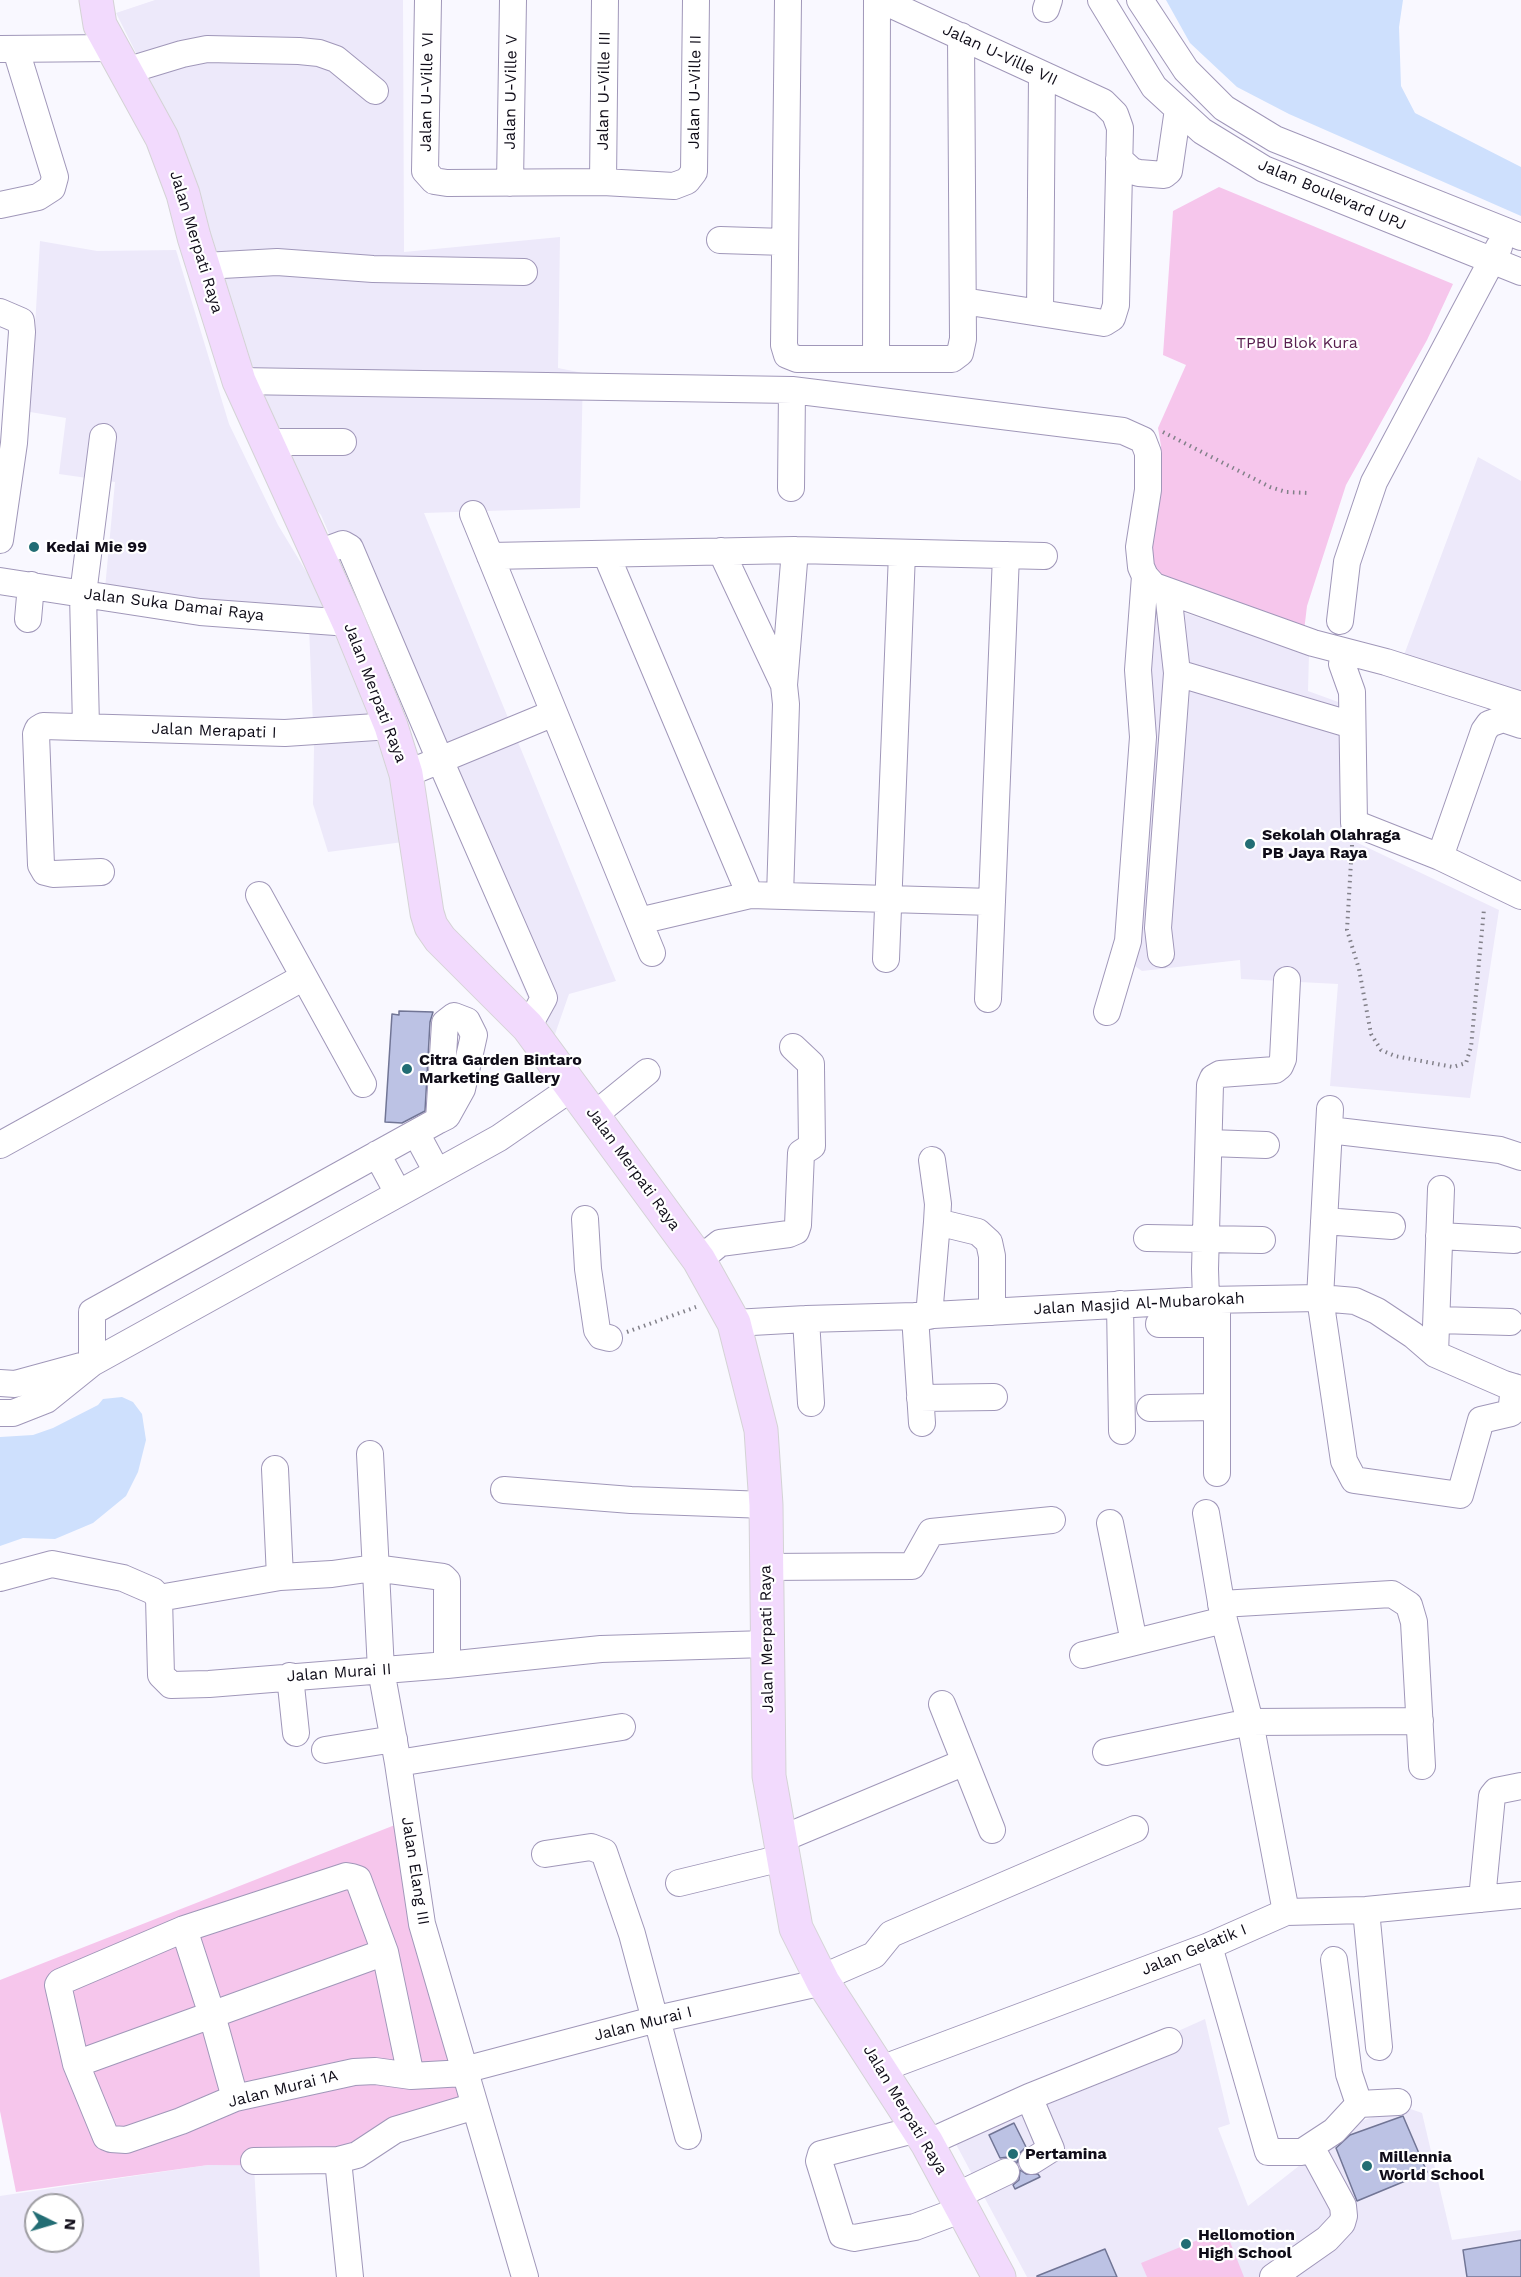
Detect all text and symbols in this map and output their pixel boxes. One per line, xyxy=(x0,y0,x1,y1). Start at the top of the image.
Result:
street label: Jalan U-Ville VII xyxy=(939,20,1061,90)
street label: Jalan U-Ville III xyxy=(593,31,615,151)
street label: Jalan U-Ville VI xyxy=(416,32,438,152)
street label: Jalan U-Ville V xyxy=(500,34,522,150)
street label: Jalan U-Ville II xyxy=(684,35,706,149)
street label: Jalan Boulevard UPJ xyxy=(1255,155,1409,235)
street label: Jalan Merpati Raya xyxy=(165,168,227,316)
park label: TPBU Blok Kura xyxy=(1236,333,1358,353)
place label: Kedai Mie 99 xyxy=(46,537,147,557)
marker: Kedai Mie 99 xyxy=(27,540,41,554)
street label: Jalan Suka Damai Raya xyxy=(83,584,265,626)
street label: Jalan Merpati Raya xyxy=(340,620,410,766)
street label: Jalan Merapati I xyxy=(151,719,277,743)
place label: Sekolah Olahraga PB Jaya Raya xyxy=(1262,825,1401,863)
marker: Sekolah Olahraga PB Jaya Raya xyxy=(1243,837,1257,851)
place label: Citra Garden Bintaro Marketing Gallery xyxy=(419,1050,582,1088)
marker: Citra Garden Bintaro Marketing Gallery xyxy=(400,1062,414,1076)
street label: Jalan Merpati Raya xyxy=(582,1104,684,1234)
street label: Jalan Masjid Al-Mubarokah xyxy=(1033,1289,1245,1319)
street label: Jalan Merpati Raya xyxy=(756,1565,778,1713)
street label: Jalan Murai II xyxy=(286,1660,392,1686)
street label: Jalan Elang III xyxy=(397,1815,433,1927)
street label: Jalan Gelatik I xyxy=(1139,1920,1249,1980)
street label: Jalan Murai I xyxy=(592,2003,694,2045)
street label: Jalan Merpati Raya xyxy=(859,2042,951,2178)
street label: Jalan Murai 1A xyxy=(226,2066,340,2112)
place label: Pertamina xyxy=(1025,2144,1107,2164)
marker: Pertamina xyxy=(1006,2147,1020,2161)
place label: Millennia World School xyxy=(1379,2147,1484,2185)
marker: Millennia World School xyxy=(1360,2159,1374,2173)
north arrow xyxy=(24,2193,84,2253)
text: N xyxy=(60,2218,80,2231)
place label: Hellomotion High School xyxy=(1198,2225,1295,2263)
marker: Hellomotion High School xyxy=(1179,2237,1193,2251)

